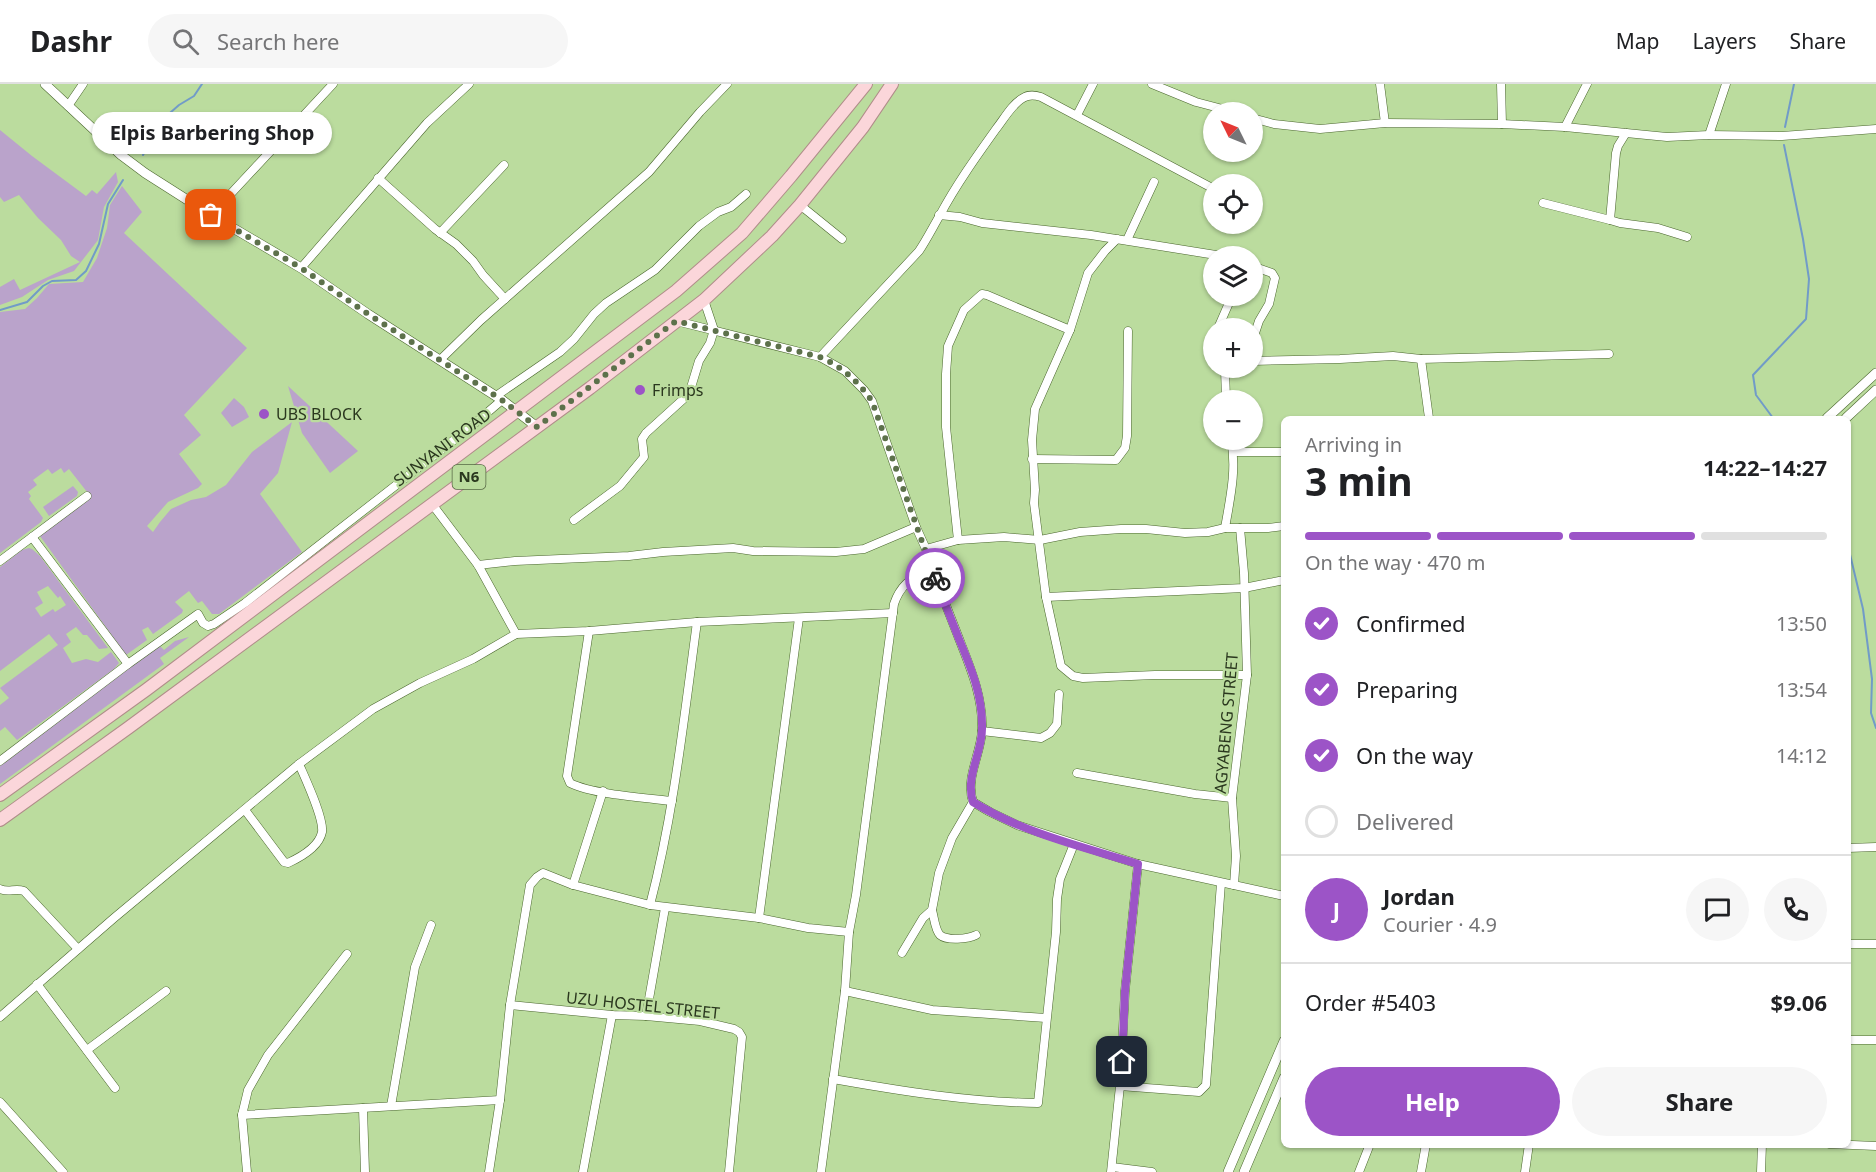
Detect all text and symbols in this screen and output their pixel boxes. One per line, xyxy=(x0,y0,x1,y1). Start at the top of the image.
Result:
search box xyxy=(148,14,568,68)
text: Dashr xyxy=(30,22,112,60)
icon: search xyxy=(169,25,202,58)
text: Search here xyxy=(217,26,339,56)
text: Map xyxy=(1616,27,1660,55)
text: Layers xyxy=(1693,27,1757,55)
text: Share xyxy=(1790,27,1846,55)
north arrow xyxy=(1203,102,1263,162)
map controls xyxy=(1203,102,1263,450)
callout: Elpis Barbering Shop xyxy=(91,113,331,155)
text: Elpis Barbering Shop xyxy=(110,119,314,146)
button: locate xyxy=(1203,174,1263,234)
pin xyxy=(185,189,236,240)
icon: bag xyxy=(194,198,227,231)
button: layers xyxy=(1203,246,1263,306)
button: + xyxy=(1203,318,1263,378)
place label: Frimps xyxy=(652,379,704,401)
marker: Frimps xyxy=(633,383,647,397)
button: − xyxy=(1203,390,1263,450)
place label: UBS BLOCK xyxy=(276,403,362,425)
street label: SUNYANI ROAD xyxy=(389,403,495,491)
marker: UBS BLOCK xyxy=(257,407,271,421)
text: Arriving in xyxy=(1305,431,1402,458)
text: 14:22–14:27 xyxy=(1703,452,1827,482)
text: 3 min xyxy=(1305,454,1412,507)
road number: N6 xyxy=(452,465,486,489)
courier xyxy=(905,548,965,608)
text: On the way · 470 m xyxy=(1305,549,1485,576)
icon: bike xyxy=(919,562,952,595)
icon: check xyxy=(1305,607,1338,640)
text: Confirmed xyxy=(1356,608,1466,638)
text: 13:50 xyxy=(1776,610,1827,637)
street label: AGYABENG STREET xyxy=(1209,651,1243,794)
icon: check xyxy=(1305,673,1338,706)
text: Preparing xyxy=(1356,674,1458,704)
text: 13:54 xyxy=(1776,676,1827,703)
icon: check xyxy=(1305,739,1338,772)
text: On the way xyxy=(1356,740,1473,770)
text: 14:12 xyxy=(1776,742,1827,769)
text: Delivered xyxy=(1356,806,1454,836)
button: chat xyxy=(1686,878,1749,941)
button: phone xyxy=(1764,878,1827,941)
text: Jordan xyxy=(1383,881,1455,911)
text: J xyxy=(1333,894,1340,924)
text: Courier · 4.9 xyxy=(1383,911,1497,938)
street label: UZU HOSTEL STREET xyxy=(565,986,721,1024)
text: Order #5403 xyxy=(1305,987,1436,1017)
text: $9.06 xyxy=(1770,987,1827,1017)
pin xyxy=(1096,1036,1147,1087)
icon: home xyxy=(1105,1045,1138,1078)
button: Help xyxy=(1305,1067,1560,1136)
button: Share xyxy=(1572,1067,1827,1136)

